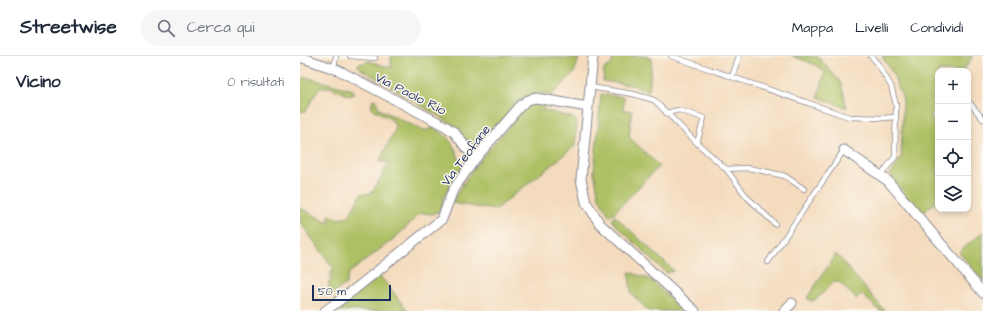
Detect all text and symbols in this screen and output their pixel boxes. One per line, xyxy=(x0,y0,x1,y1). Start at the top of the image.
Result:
search box xyxy=(141,10,421,46)
text: Streetwise xyxy=(20,14,117,41)
icon: search xyxy=(155,17,177,39)
text: Cerca qui xyxy=(187,17,254,38)
text: Mappa xyxy=(792,18,833,38)
text: Livelli xyxy=(855,18,888,38)
text: Condividi xyxy=(910,18,963,38)
street label: Via Paolo Rio xyxy=(372,68,450,120)
map controls xyxy=(935,68,971,212)
button: + xyxy=(935,68,971,104)
text: Vicino xyxy=(16,70,61,94)
text: 0 risultati xyxy=(227,73,284,91)
button: − xyxy=(935,104,971,140)
street label: Via Teofane xyxy=(437,121,495,190)
button: locate xyxy=(935,140,971,176)
button: layers xyxy=(935,176,971,212)
scale bar xyxy=(312,283,391,302)
text: 50 m xyxy=(318,284,346,299)

